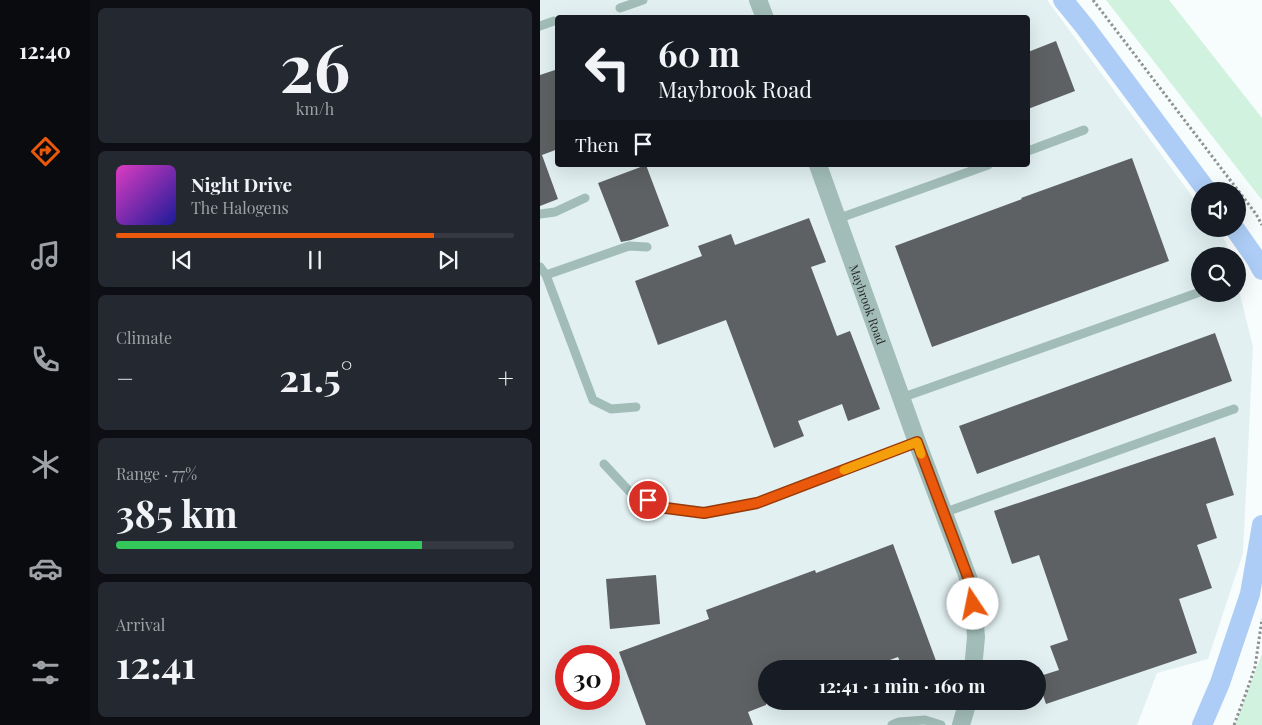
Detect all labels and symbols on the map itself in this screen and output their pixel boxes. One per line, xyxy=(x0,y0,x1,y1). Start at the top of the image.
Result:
street label: Maybrook Road xyxy=(846,262,889,347)
pin xyxy=(627,479,669,521)
position arrow xyxy=(946,577,998,629)
speed limit sign: 30 xyxy=(555,645,620,710)

